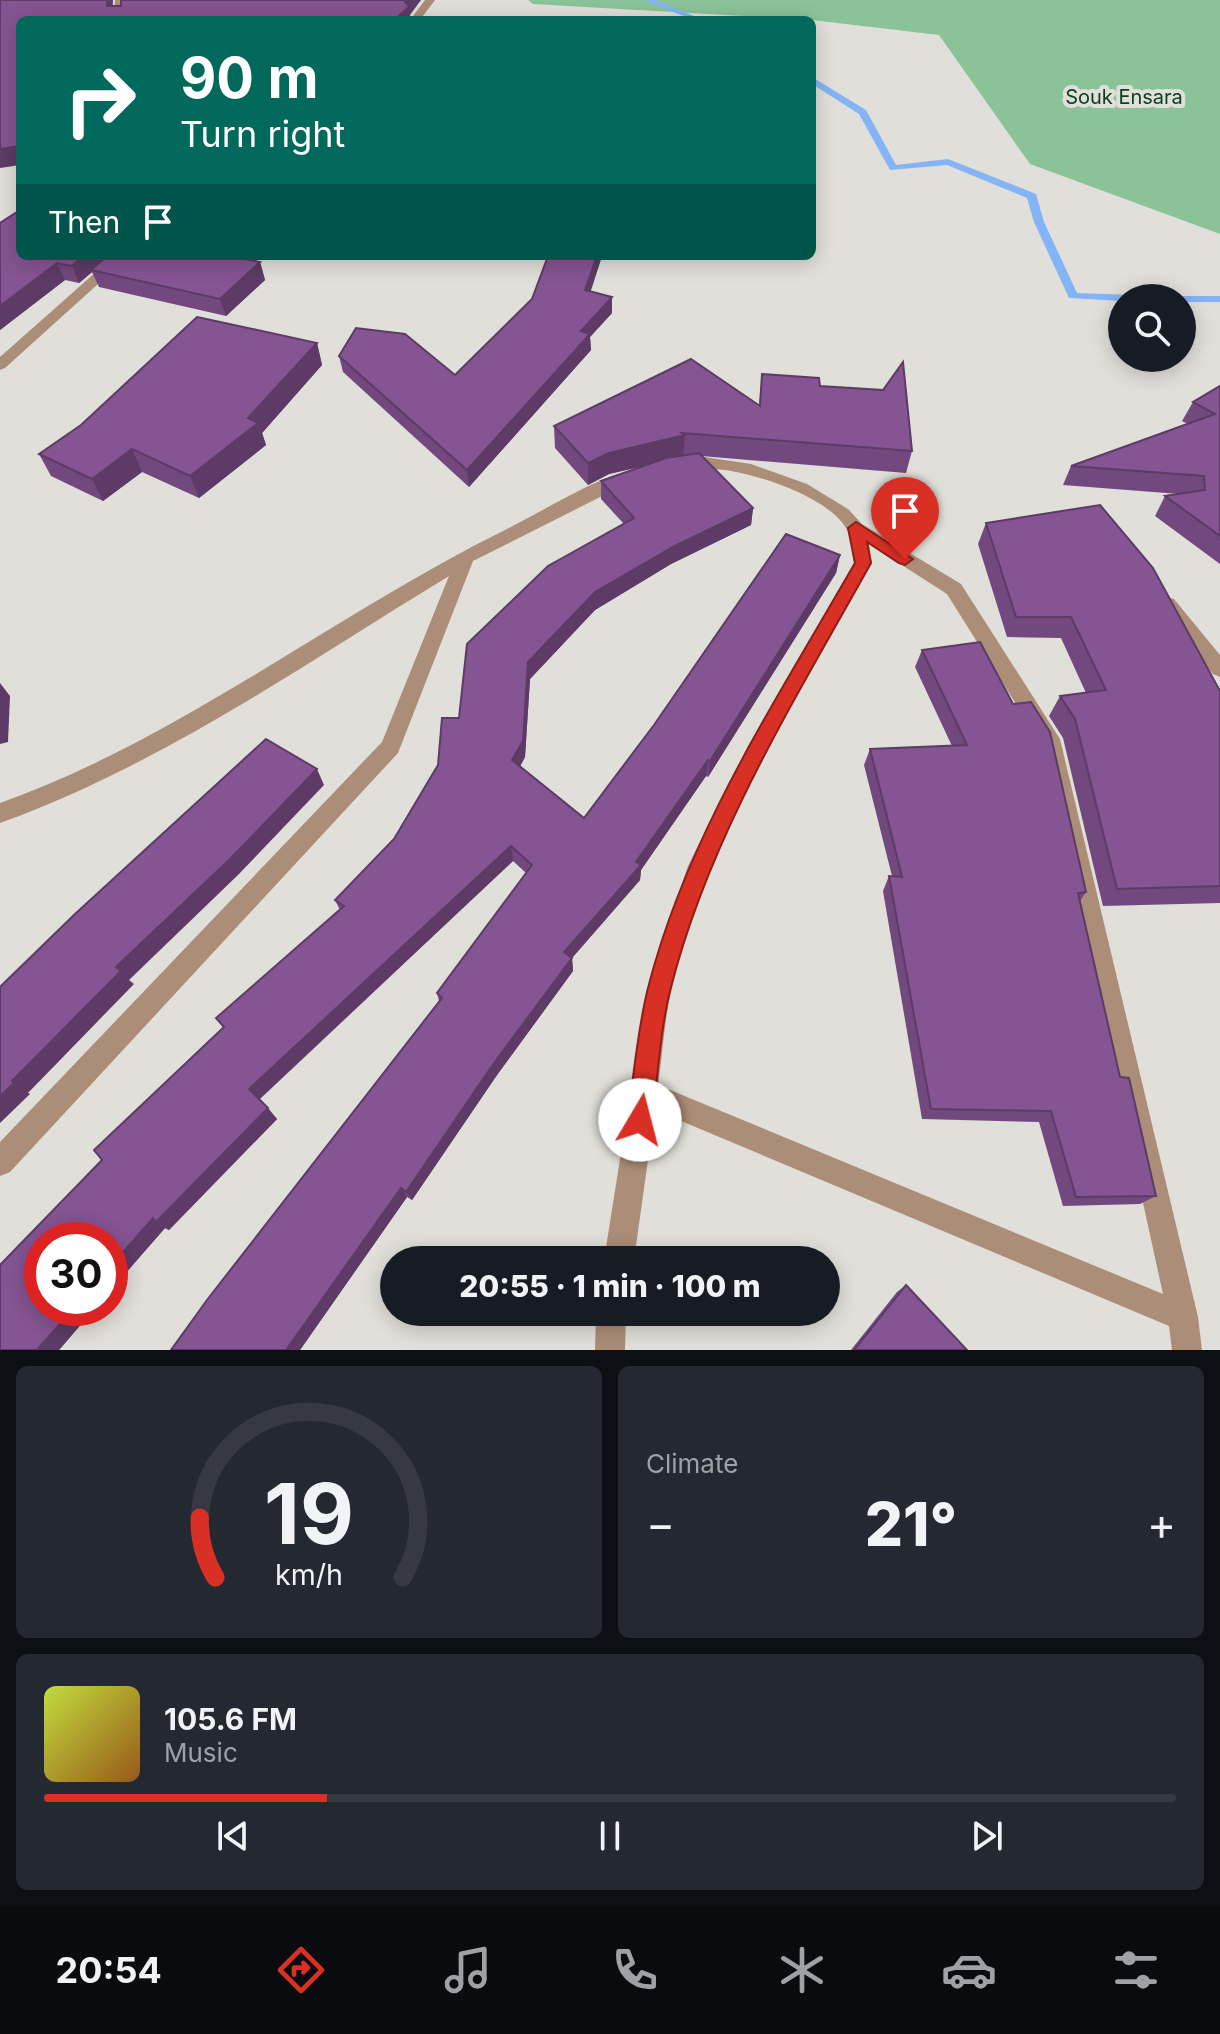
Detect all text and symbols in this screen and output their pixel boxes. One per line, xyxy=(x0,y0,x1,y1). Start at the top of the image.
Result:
text: 90 m xyxy=(180,44,319,112)
icon: right xyxy=(48,48,152,152)
park label: Souk Ensara xyxy=(1065,85,1183,109)
text: Turn right xyxy=(180,112,345,156)
icon: arrive xyxy=(136,200,180,244)
text: Then xyxy=(48,204,120,240)
map controls xyxy=(1108,284,1196,372)
button: search xyxy=(1108,284,1196,372)
pin xyxy=(871,477,939,559)
icon: arrive xyxy=(883,489,927,533)
position arrow xyxy=(598,1078,682,1162)
speed limit sign: 30 xyxy=(24,1222,128,1326)
text: 20:55 · 1 min · 100 m xyxy=(459,1268,761,1304)
text: Climate xyxy=(646,1448,738,1479)
text: 19 xyxy=(264,1463,354,1564)
text: 21° xyxy=(865,1488,957,1560)
text: − xyxy=(646,1497,675,1551)
text: + xyxy=(1147,1497,1176,1551)
text: km/h xyxy=(275,1557,343,1592)
text: 105.6 FM xyxy=(164,1701,297,1737)
text: Music xyxy=(164,1737,238,1768)
icon: previous xyxy=(211,1814,255,1858)
icon: pause xyxy=(588,1814,632,1858)
icon: next xyxy=(965,1814,1009,1858)
icon: directions xyxy=(273,1942,329,1998)
icon: music xyxy=(440,1942,496,1998)
icon: phone xyxy=(607,1942,663,1998)
icon: climate xyxy=(774,1942,830,1998)
icon: car xyxy=(941,1942,997,1998)
icon: filters xyxy=(1108,1942,1164,1998)
text: 20:54 xyxy=(56,1948,162,1992)

